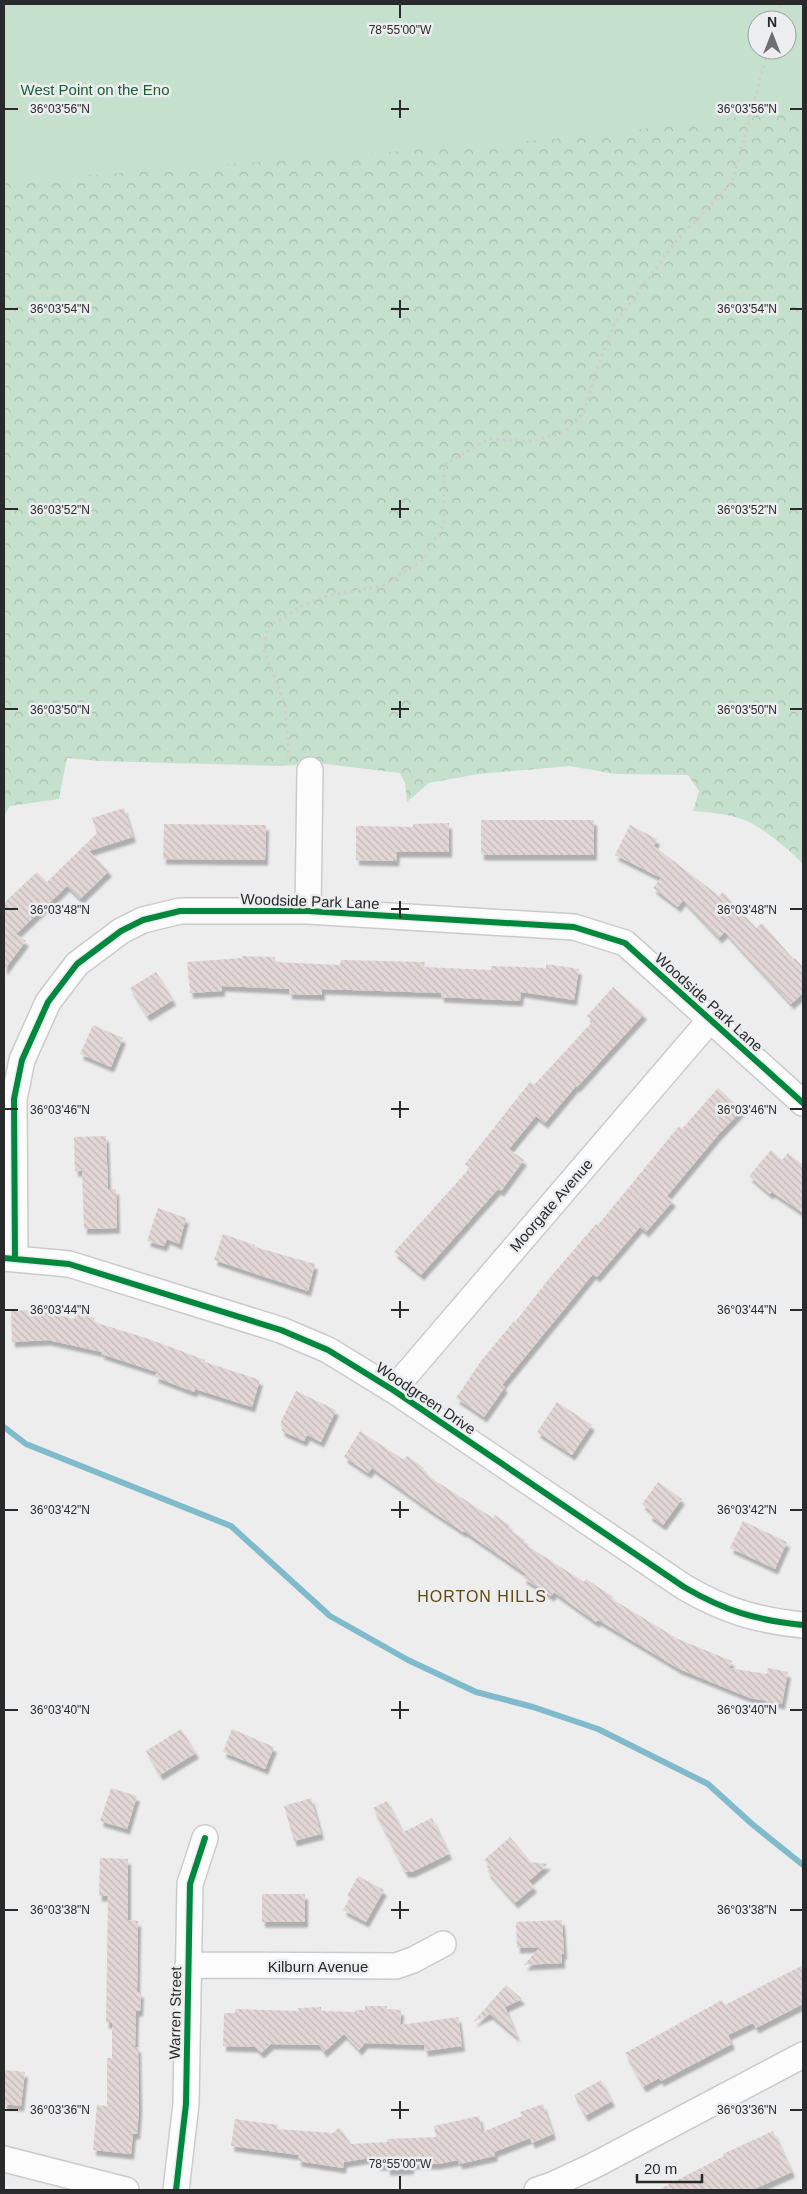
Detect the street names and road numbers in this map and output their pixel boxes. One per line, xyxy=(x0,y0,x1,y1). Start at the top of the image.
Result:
street label: Woodside Park Lane xyxy=(240,890,380,912)
street label: Woodside Park Lane xyxy=(652,949,766,1055)
street label: Moorgate Avenue xyxy=(506,1155,596,1255)
street label: Woodgreen Drive xyxy=(373,1358,479,1438)
street label: Kilburn Avenue xyxy=(268,1958,368,1975)
street label: Warren Street xyxy=(166,1966,184,2060)

